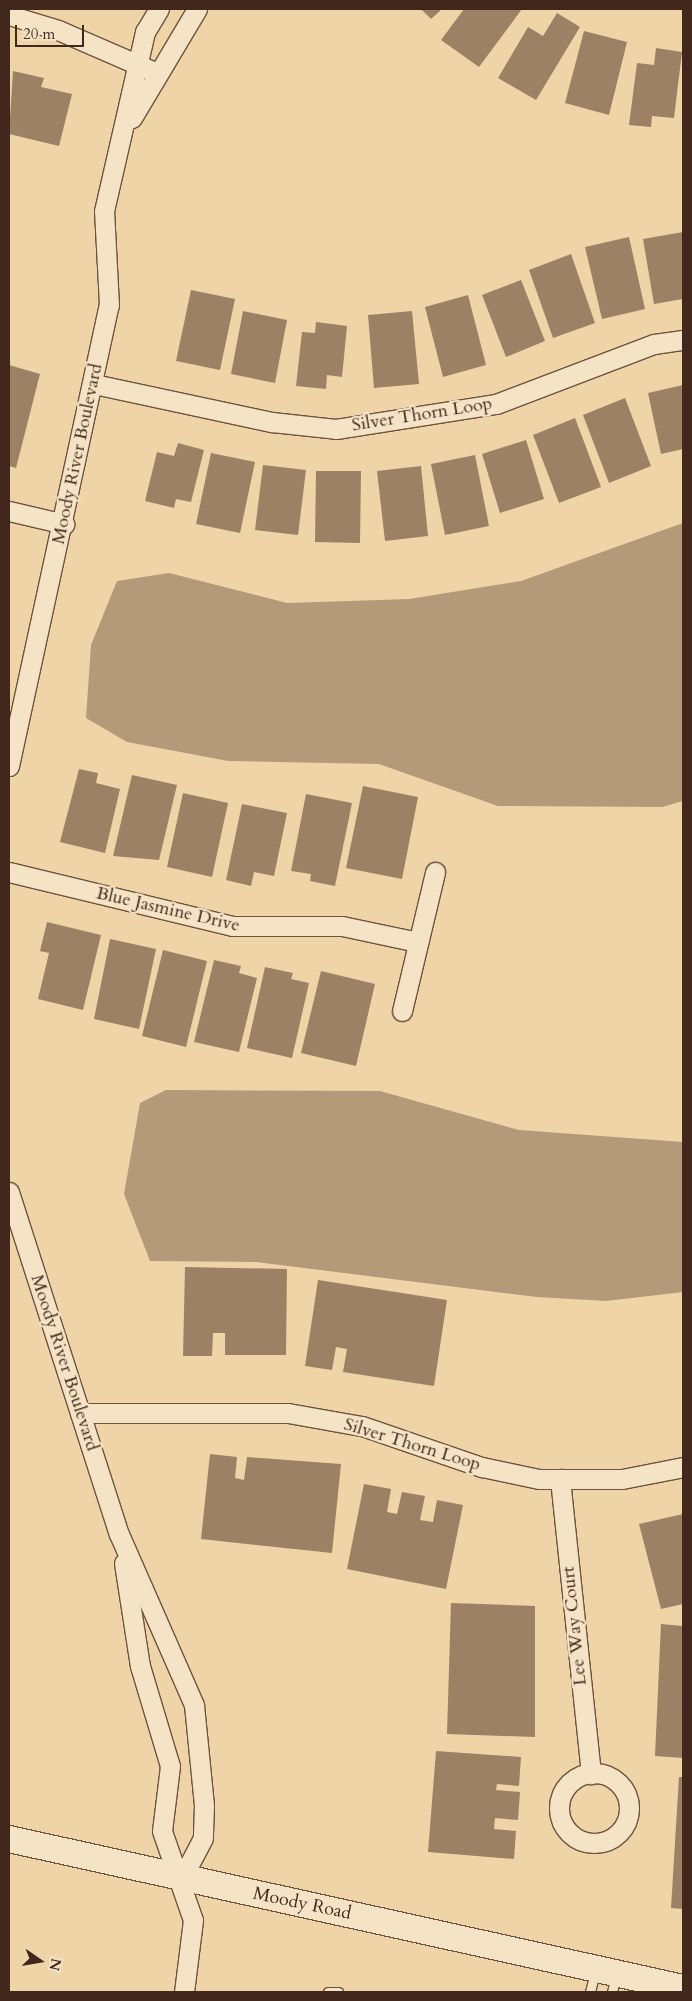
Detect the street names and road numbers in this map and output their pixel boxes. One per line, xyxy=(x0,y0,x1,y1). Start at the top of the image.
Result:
street label: Moody River Boulevard xyxy=(48,362,108,546)
street label: Silver Thorn Loop xyxy=(350,393,494,437)
street label: Blue Jasmine Drive xyxy=(94,883,242,937)
street label: Moody River Boulevard xyxy=(25,1272,103,1454)
street label: Silver Thorn Loop xyxy=(341,1414,483,1476)
street label: Lee Way Court xyxy=(558,1565,592,1687)
street label: Moody Road xyxy=(251,1883,353,1925)

